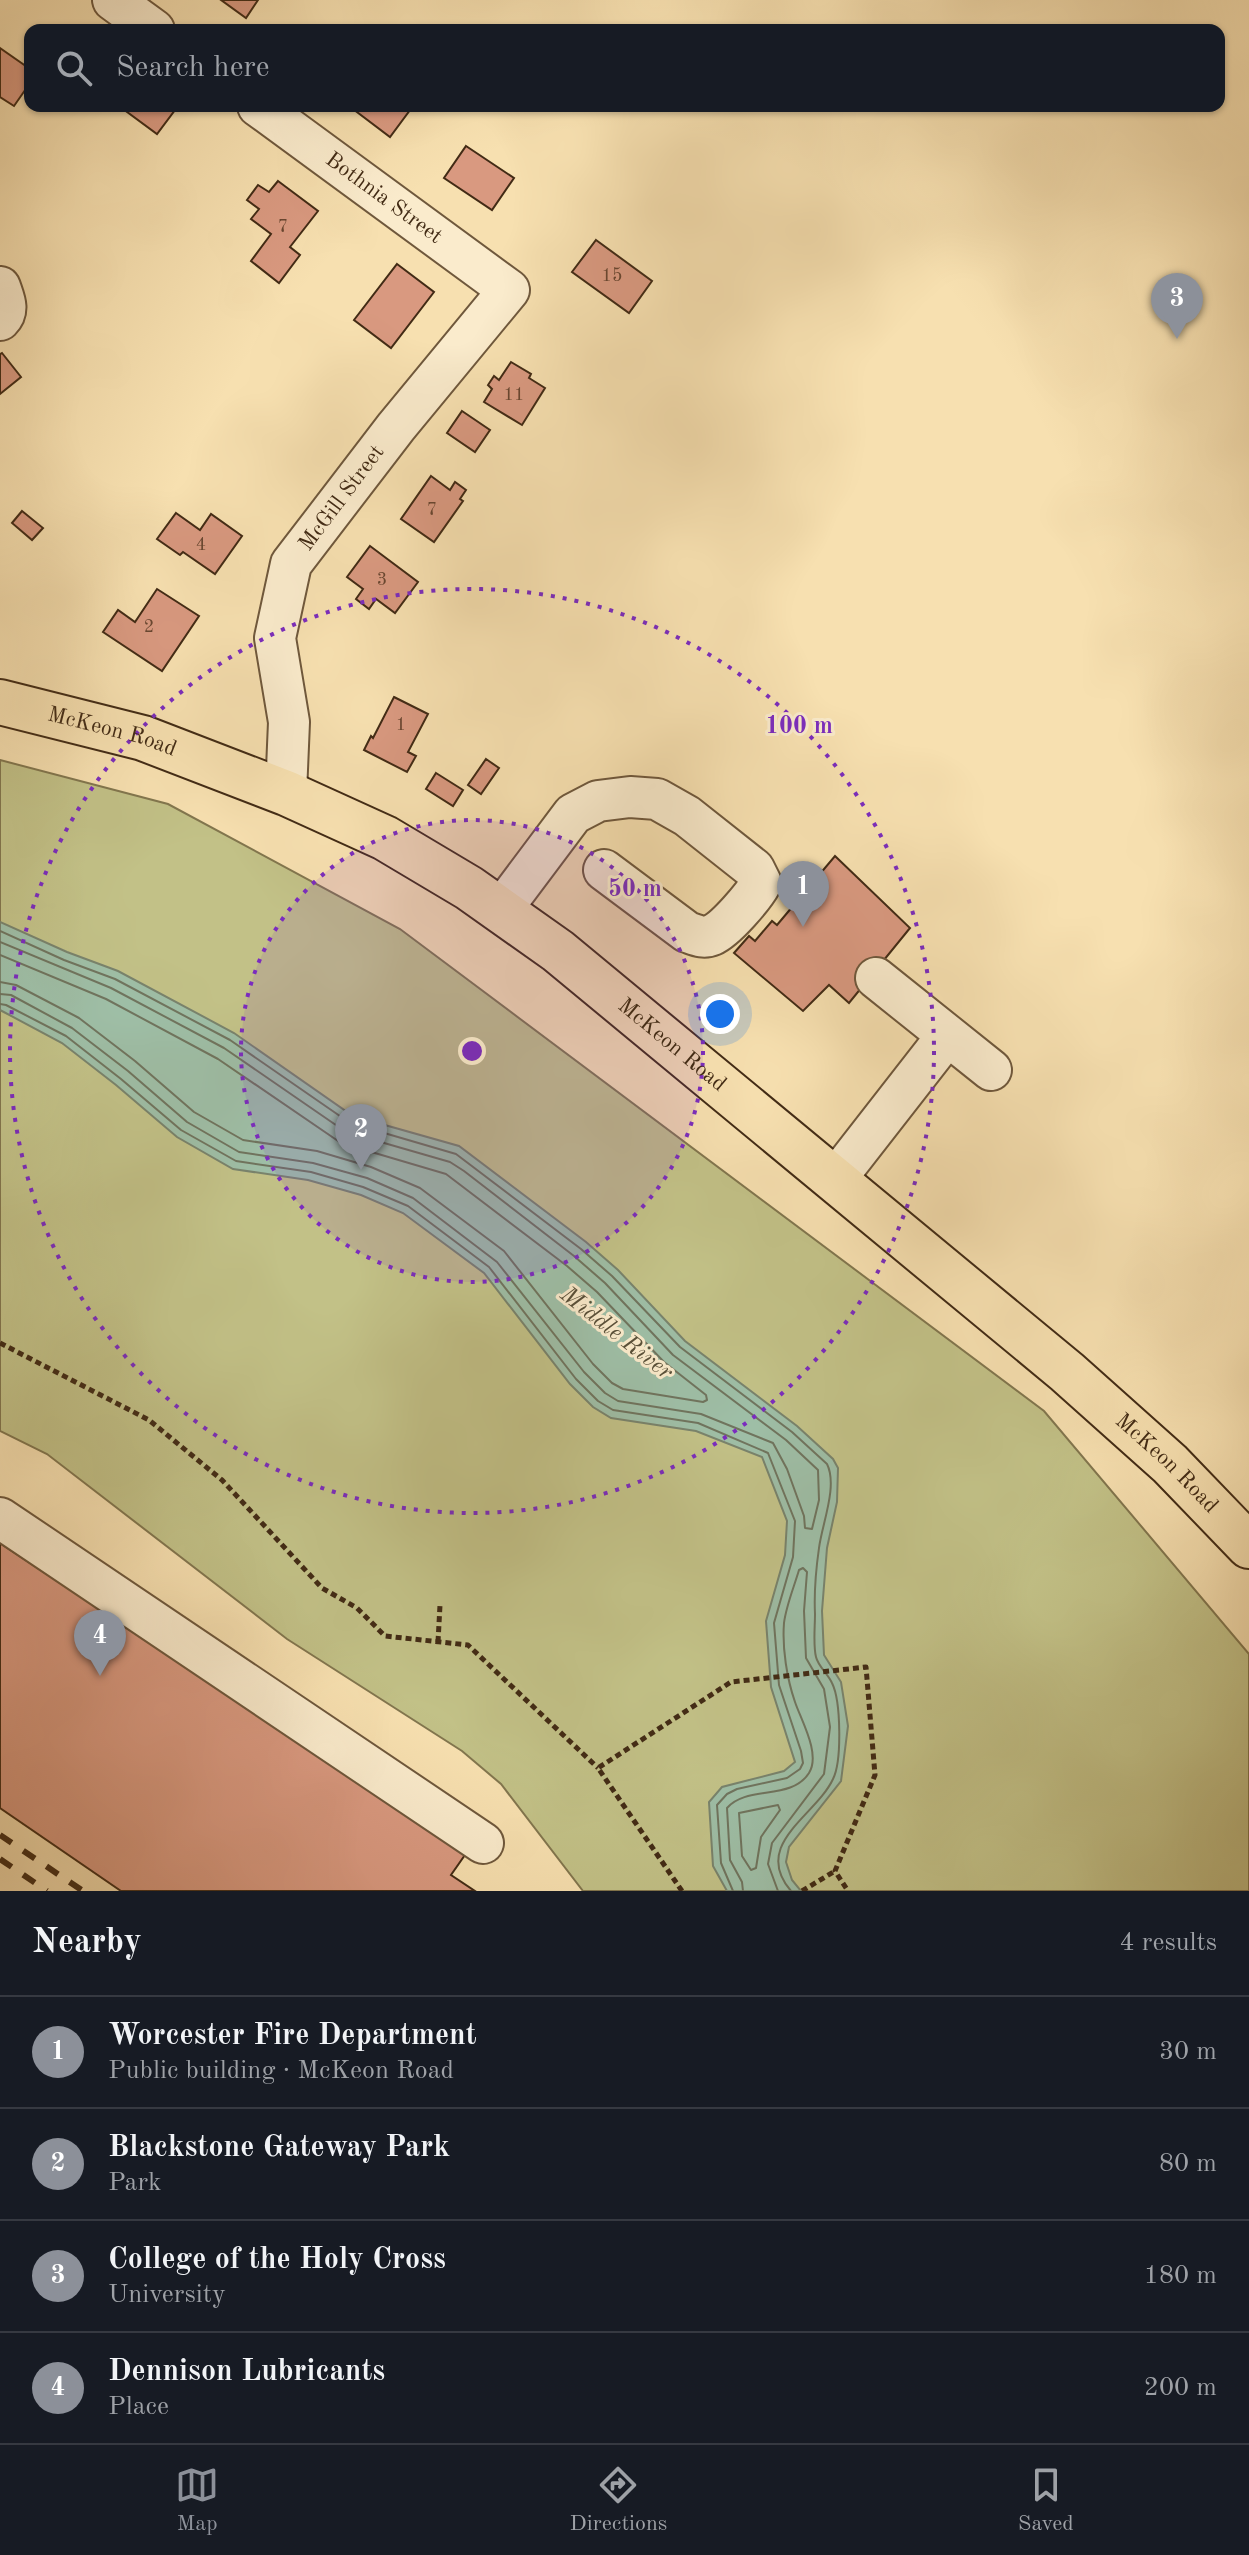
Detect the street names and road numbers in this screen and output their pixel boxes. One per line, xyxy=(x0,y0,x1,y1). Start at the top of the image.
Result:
street label: Bothnia Street xyxy=(321,148,446,248)
street label: McGill Street xyxy=(295,441,389,555)
street label: McKeon Road xyxy=(45,703,180,761)
street label: McKeon Road xyxy=(614,994,730,1096)
street label: McKeon Road xyxy=(1111,1410,1222,1517)

